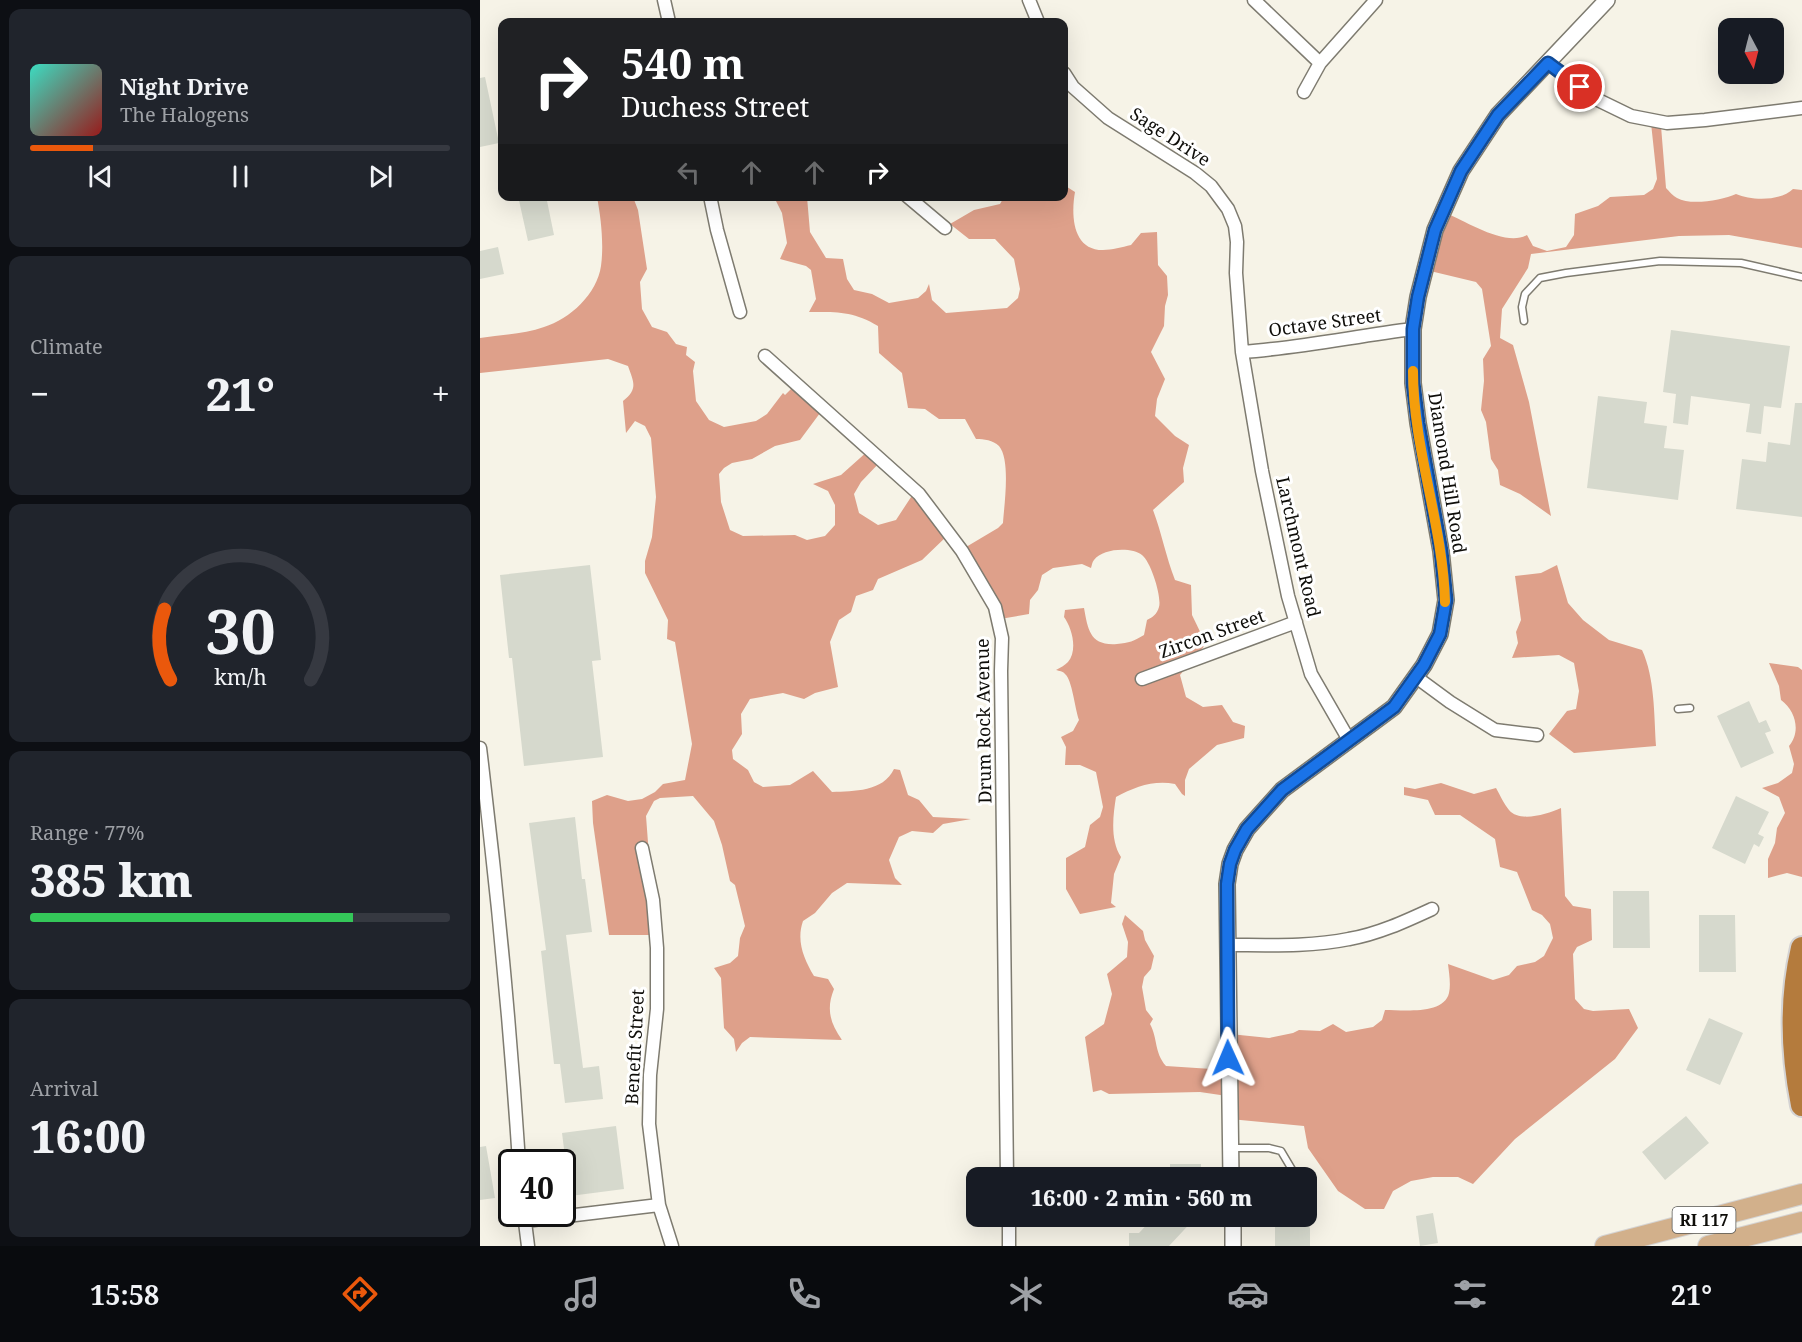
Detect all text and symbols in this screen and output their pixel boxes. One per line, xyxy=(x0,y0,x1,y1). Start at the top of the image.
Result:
north arrow xyxy=(1718,18,1784,84)
map controls xyxy=(1718,18,1784,84)
text: 540 m xyxy=(621,34,745,91)
icon: right xyxy=(522,42,600,120)
pin xyxy=(1554,61,1605,112)
icon: arrive xyxy=(1563,70,1596,103)
text: Night Drive xyxy=(120,71,249,101)
text: Duchess Street xyxy=(621,88,809,125)
text: The Halogens xyxy=(120,101,249,128)
street label: Sage Drive xyxy=(1126,101,1215,171)
icon: left xyxy=(672,156,705,189)
icon: ahead xyxy=(735,156,768,189)
icon: ahead xyxy=(798,156,831,189)
icon: right xyxy=(861,156,894,189)
icon: previous xyxy=(84,160,117,193)
icon: pause xyxy=(224,160,257,193)
icon: next xyxy=(364,160,397,193)
street label: Octave Street xyxy=(1267,302,1383,342)
text: Climate xyxy=(30,333,103,360)
text: 21° xyxy=(206,363,275,424)
text: − xyxy=(30,371,49,416)
text: + xyxy=(432,371,450,416)
street label: Diamond Hill Road xyxy=(1423,390,1473,555)
street label: Larchmont Road xyxy=(1271,474,1327,619)
text: 30 xyxy=(205,587,275,672)
street label: Zircon Street xyxy=(1156,603,1268,663)
street label: Drum Rock Avenue xyxy=(970,638,996,804)
text: km/h xyxy=(214,662,267,691)
text: Range · 77% xyxy=(30,819,144,846)
text: 385 km xyxy=(30,849,193,910)
street label: Benefit Street xyxy=(619,989,649,1105)
position arrow xyxy=(1196,1026,1260,1090)
text: Arrival xyxy=(30,1075,98,1102)
text: 16:00 xyxy=(30,1105,146,1166)
speed limit sign: 40 xyxy=(498,1149,576,1227)
text: 16:00 · 2 min · 560 m xyxy=(1031,1182,1252,1212)
road number: RI 117 xyxy=(1672,1207,1736,1233)
icon: directions xyxy=(339,1273,381,1315)
icon: music xyxy=(561,1273,603,1315)
icon: phone xyxy=(783,1273,825,1315)
icon: climate xyxy=(1005,1273,1047,1315)
icon: car xyxy=(1227,1273,1269,1315)
icon: filters xyxy=(1449,1273,1491,1315)
text: 15:58 xyxy=(90,1276,159,1313)
text: 21° xyxy=(1671,1276,1712,1313)

